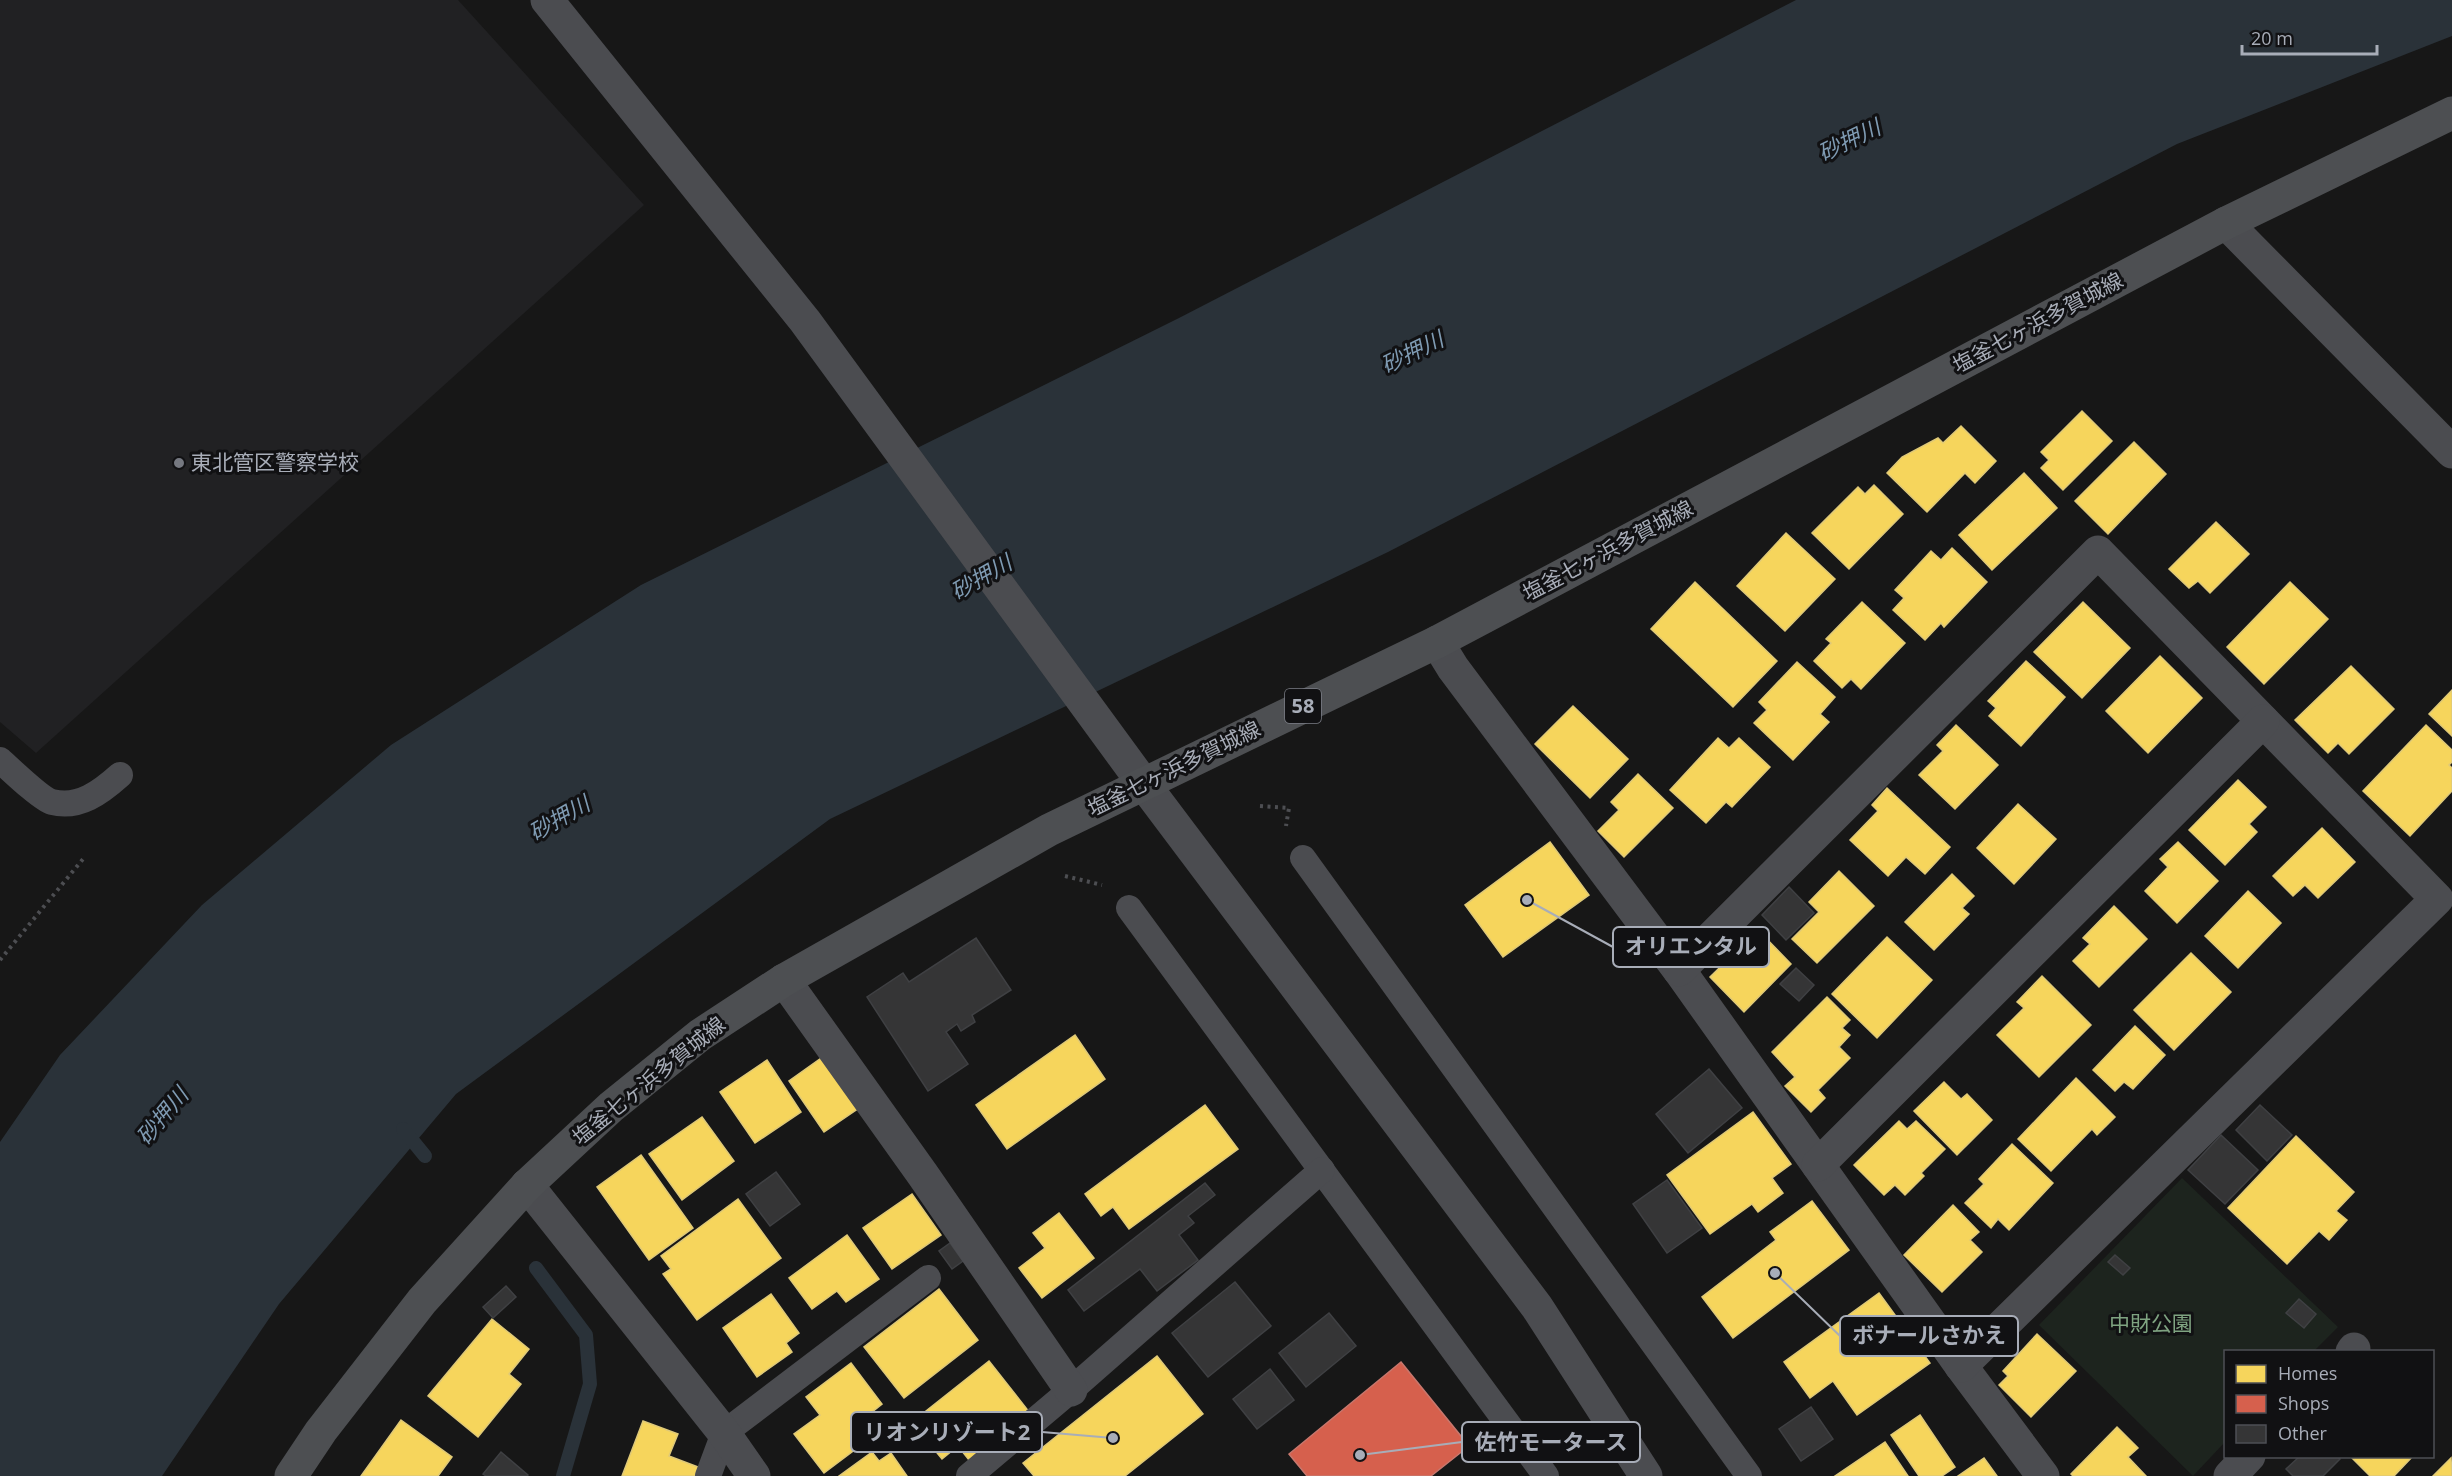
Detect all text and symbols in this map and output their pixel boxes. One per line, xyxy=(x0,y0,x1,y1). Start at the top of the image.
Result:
scale bar xyxy=(2242,18,2377,56)
text: 20 m xyxy=(2251,26,2293,50)
water label: 砂押川 xyxy=(1812,110,1887,167)
street label: 塩釜七ヶ浜多賀城線 xyxy=(1948,265,2128,379)
water label: 砂押川 xyxy=(1375,322,1450,379)
place label: 東北管区警察学校 xyxy=(191,448,359,476)
marker: 東北管区警察学校 xyxy=(172,456,186,470)
street label: 塩釜七ヶ浜多賀城線 xyxy=(1518,493,1698,607)
water label: 砂押川 xyxy=(944,546,1018,606)
road number: 58 xyxy=(1285,689,1321,723)
street label: 塩釜七ヶ浜多賀城線 xyxy=(1082,714,1265,822)
water label: 砂押川 xyxy=(522,787,596,847)
callout: オリエンタル xyxy=(1613,927,1769,967)
text: オリエンタル xyxy=(1625,930,1757,960)
street label: 塩釜七ヶ浜多賀城線 xyxy=(566,1010,731,1151)
water label: 砂押川 xyxy=(129,1079,195,1150)
park label: 中財公園 xyxy=(2109,1309,2193,1337)
callout: ボナールさかえ xyxy=(1840,1316,2018,1356)
text: ボナールさかえ xyxy=(1852,1319,2006,1349)
legend xyxy=(2224,1350,2434,1458)
text: Homes xyxy=(2278,1361,2337,1385)
text: Shops xyxy=(2278,1391,2329,1415)
callout: リオンリゾート2 xyxy=(851,1412,1042,1452)
text: リオンリゾート2 xyxy=(864,1416,1030,1446)
text: Other xyxy=(2278,1421,2328,1445)
callout: 佐竹モータース xyxy=(1462,1422,1640,1462)
text: 佐竹モータース xyxy=(1475,1426,1627,1456)

